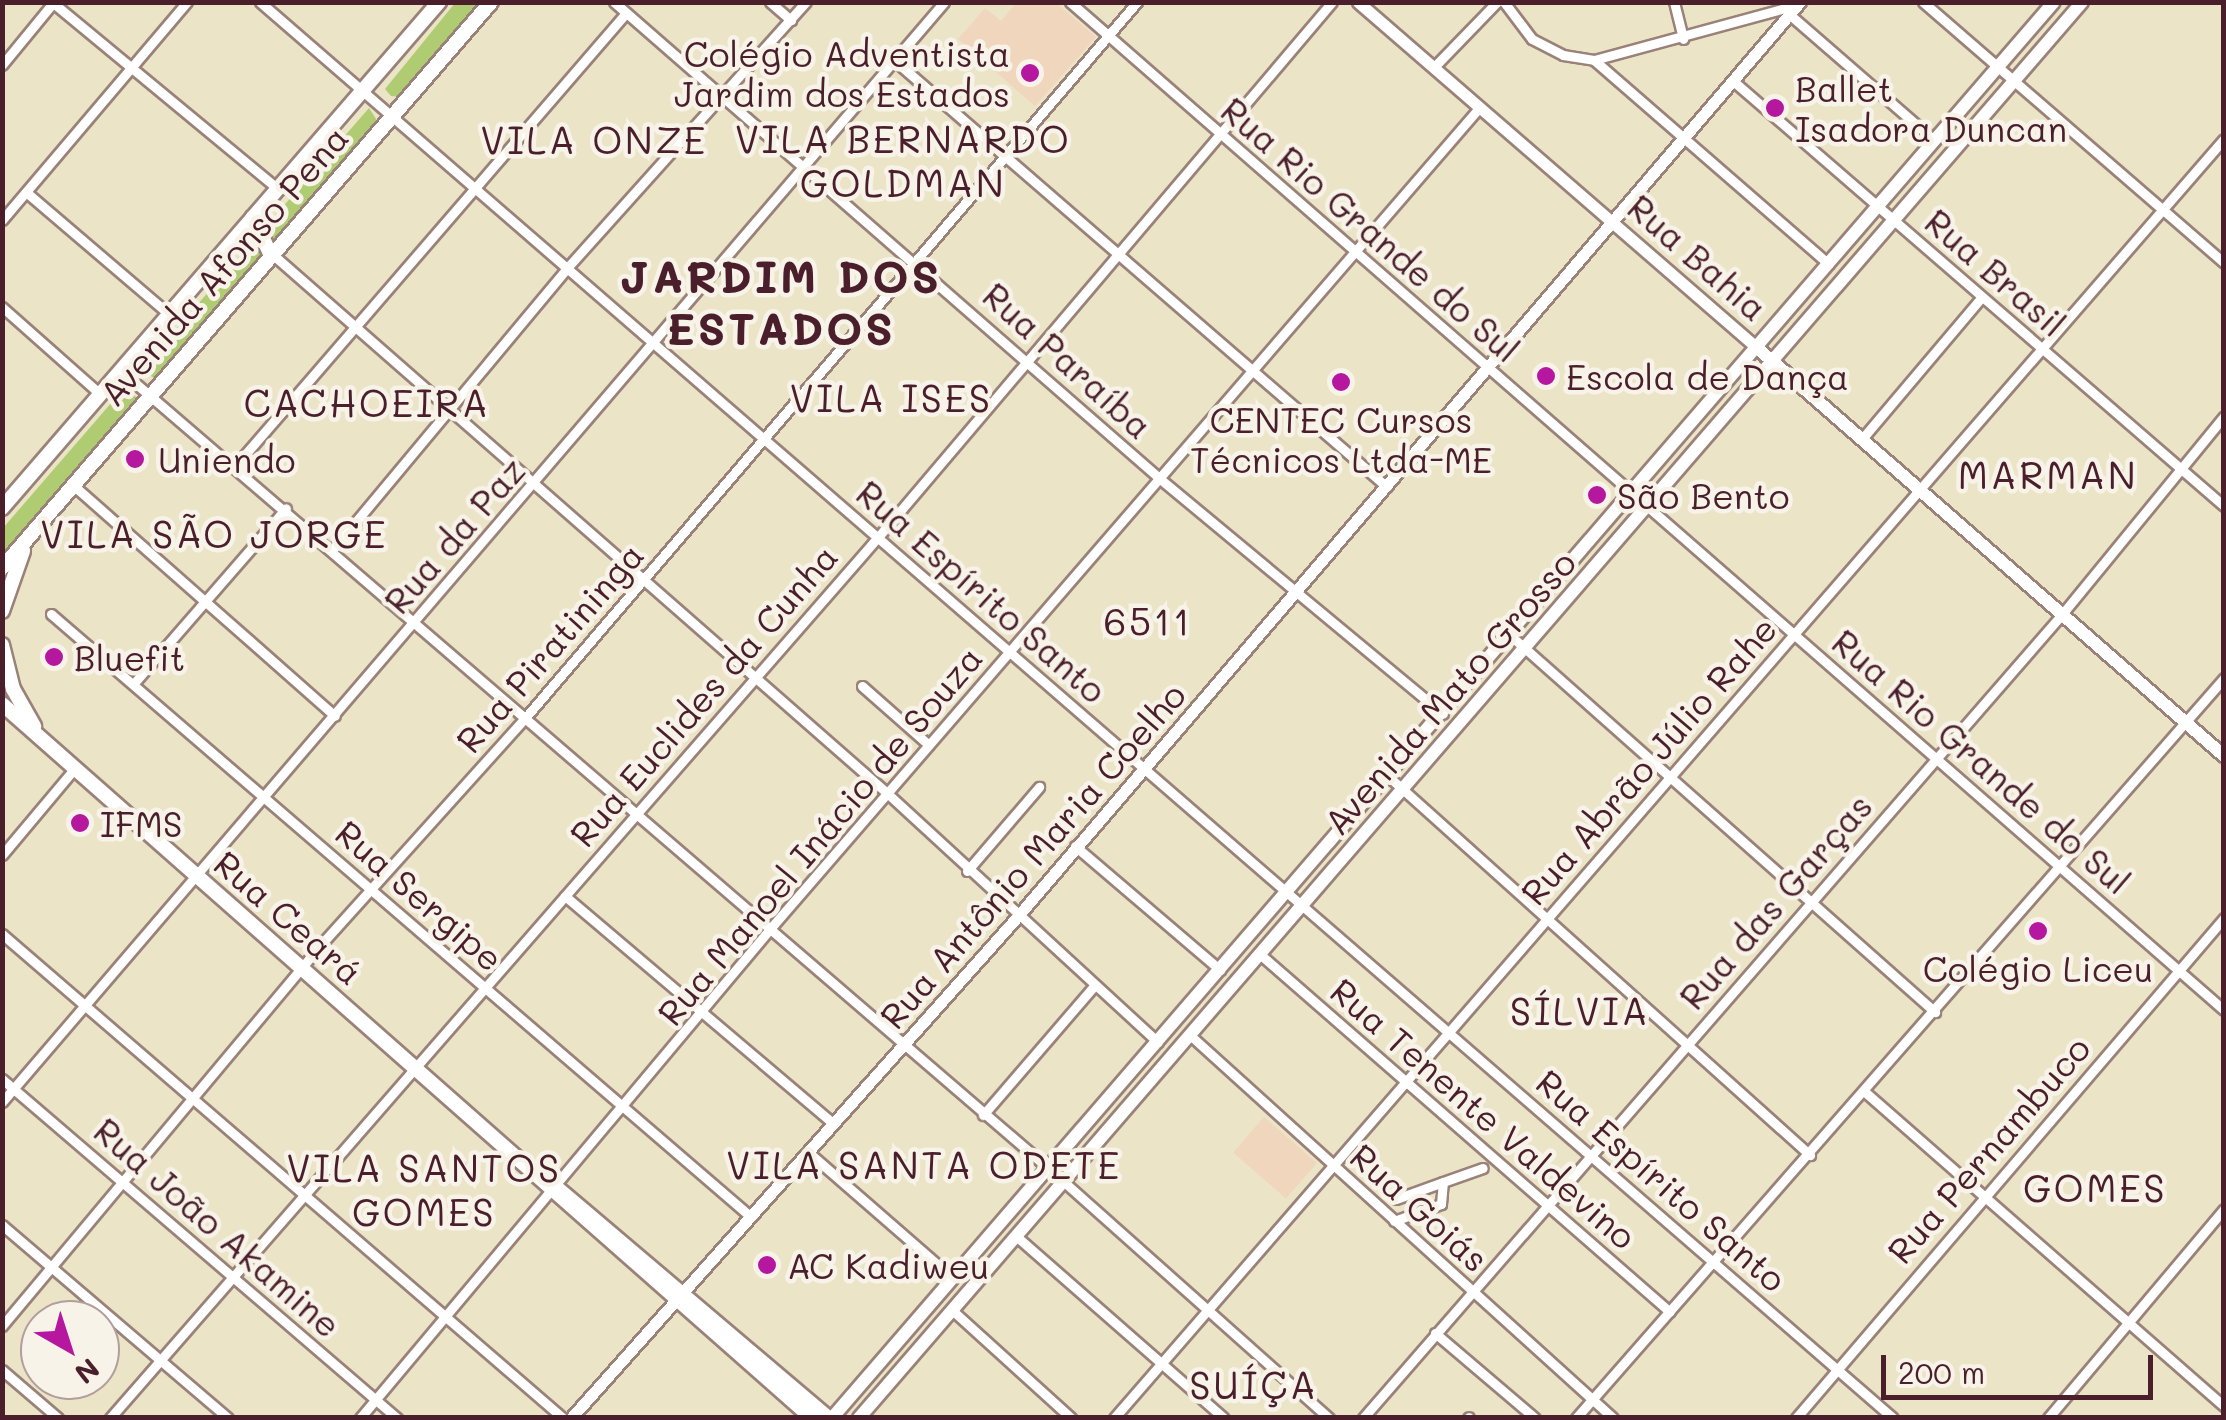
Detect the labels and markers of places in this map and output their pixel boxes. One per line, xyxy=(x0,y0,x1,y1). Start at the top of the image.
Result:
place label: Colégio Adventista Jardim dos Estados xyxy=(674,32,1010,114)
marker: Colégio Adventista Jardim dos Estados xyxy=(1019,62,1041,84)
place label: Ballet Isadora Duncan xyxy=(1795,67,2067,149)
marker: Ballet Isadora Duncan xyxy=(1764,97,1786,119)
place label: Escola de Dança xyxy=(1566,355,1849,397)
marker: Escola de Dança xyxy=(1535,365,1557,387)
marker: CENTEC Cursos Técnicos Ltda-ME xyxy=(1330,371,1352,393)
place label: CENTEC Cursos Técnicos Ltda-ME xyxy=(1190,398,1492,480)
place label: Uniendo xyxy=(158,438,295,480)
marker: Uniendo xyxy=(122,446,148,472)
place label: São Bento xyxy=(1617,474,1789,516)
marker: São Bento xyxy=(1586,484,1608,506)
place label: Bluefit xyxy=(74,636,185,678)
marker: Bluefit xyxy=(43,646,65,668)
place label: IFMS xyxy=(100,802,182,844)
marker: IFMS xyxy=(69,812,91,834)
marker: Colégio Liceu xyxy=(2027,920,2049,942)
place label: Colégio Liceu xyxy=(1923,947,2153,989)
place label: AC Kadiweu xyxy=(787,1244,989,1286)
marker: AC Kadiweu xyxy=(756,1254,778,1276)

